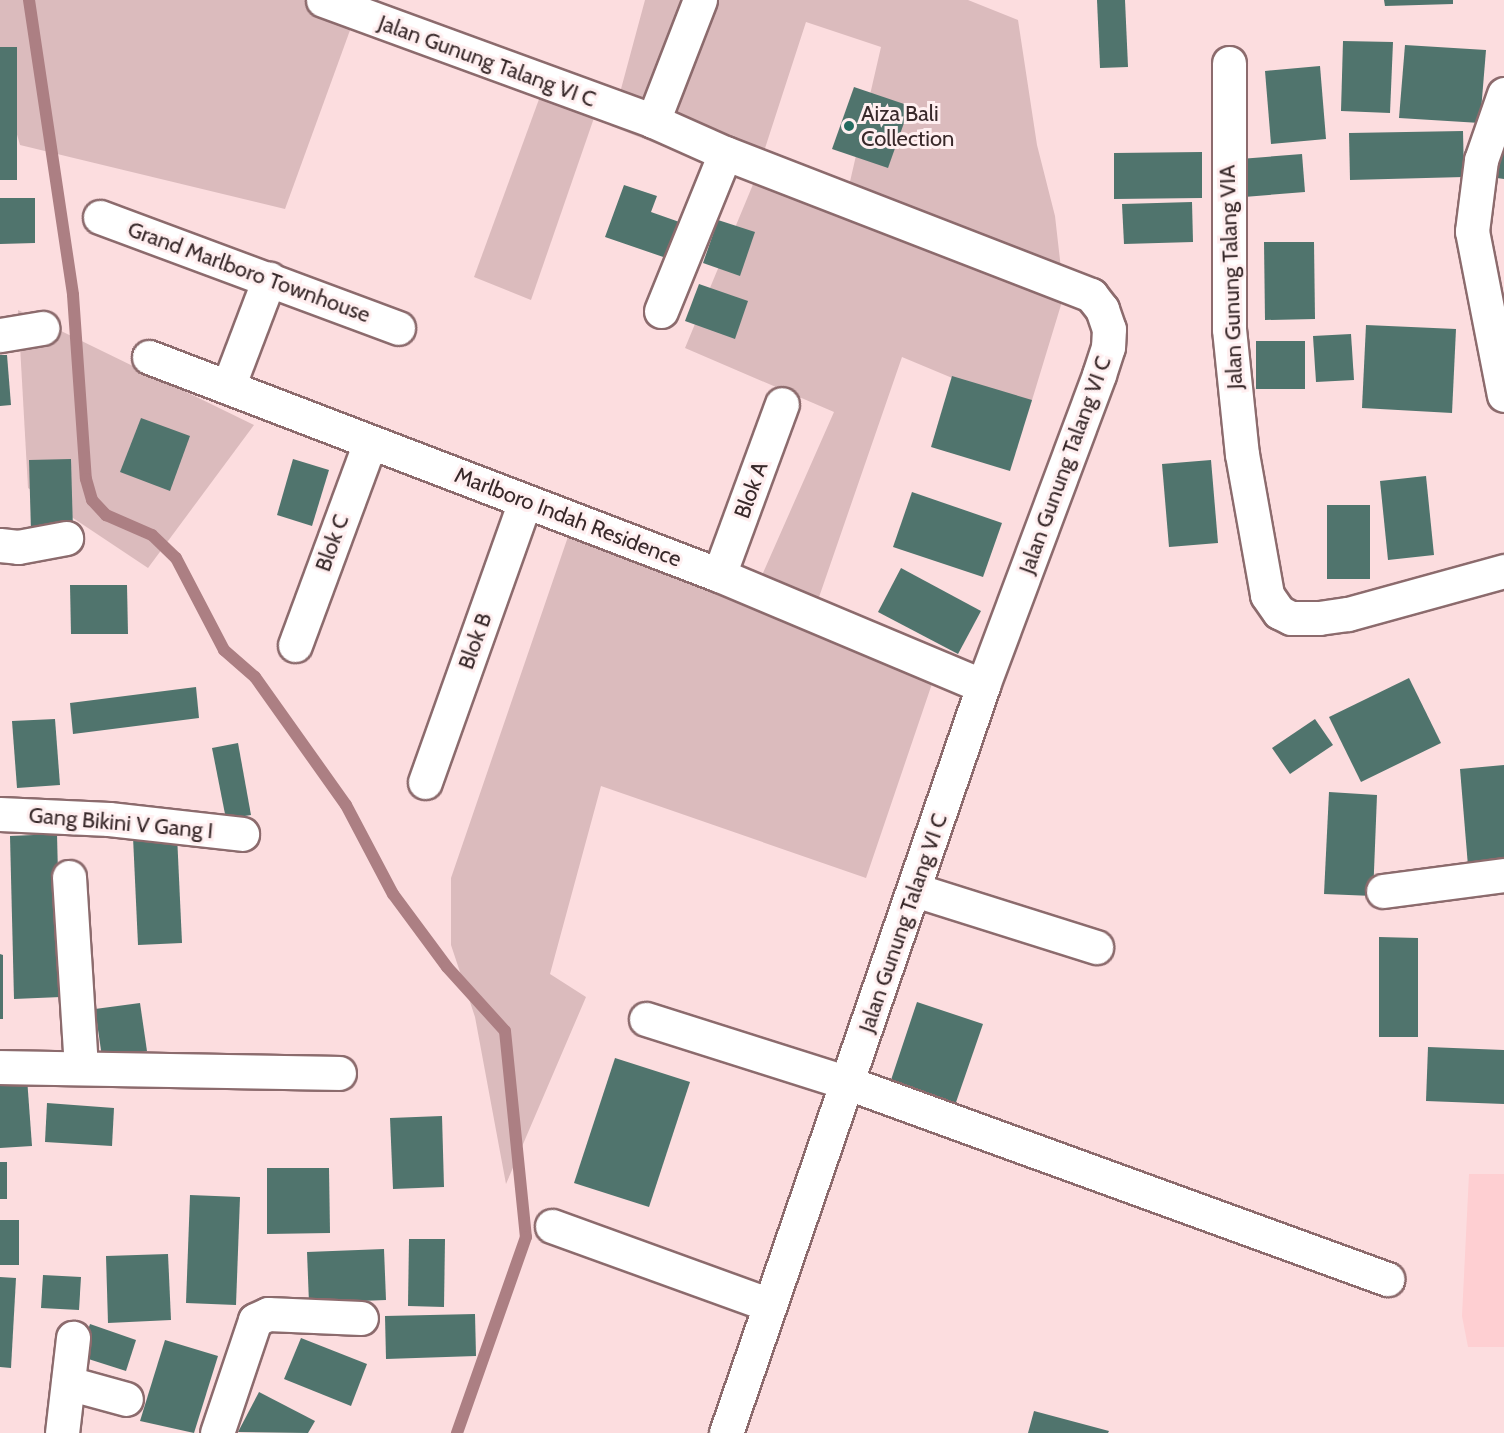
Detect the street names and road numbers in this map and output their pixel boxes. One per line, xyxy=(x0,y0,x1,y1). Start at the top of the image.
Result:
street label: Jalan Gunung Talang VI C xyxy=(375,9,599,113)
street label: Jalan Gunung Talang VIA xyxy=(1214,164,1248,390)
street label: Grand Marlboro Townhouse xyxy=(124,216,374,328)
street label: Jalan Gunung Talang VI C xyxy=(1013,353,1117,577)
street label: Blok A xyxy=(729,458,773,522)
street label: Marlboro Indah Residence xyxy=(451,462,685,572)
street label: Blok C xyxy=(310,511,354,575)
street label: Blok B xyxy=(453,609,497,673)
street label: Gang Bikini V Gang I xyxy=(28,802,214,844)
street label: Jalan Gunung Talang VI C xyxy=(853,810,953,1036)

